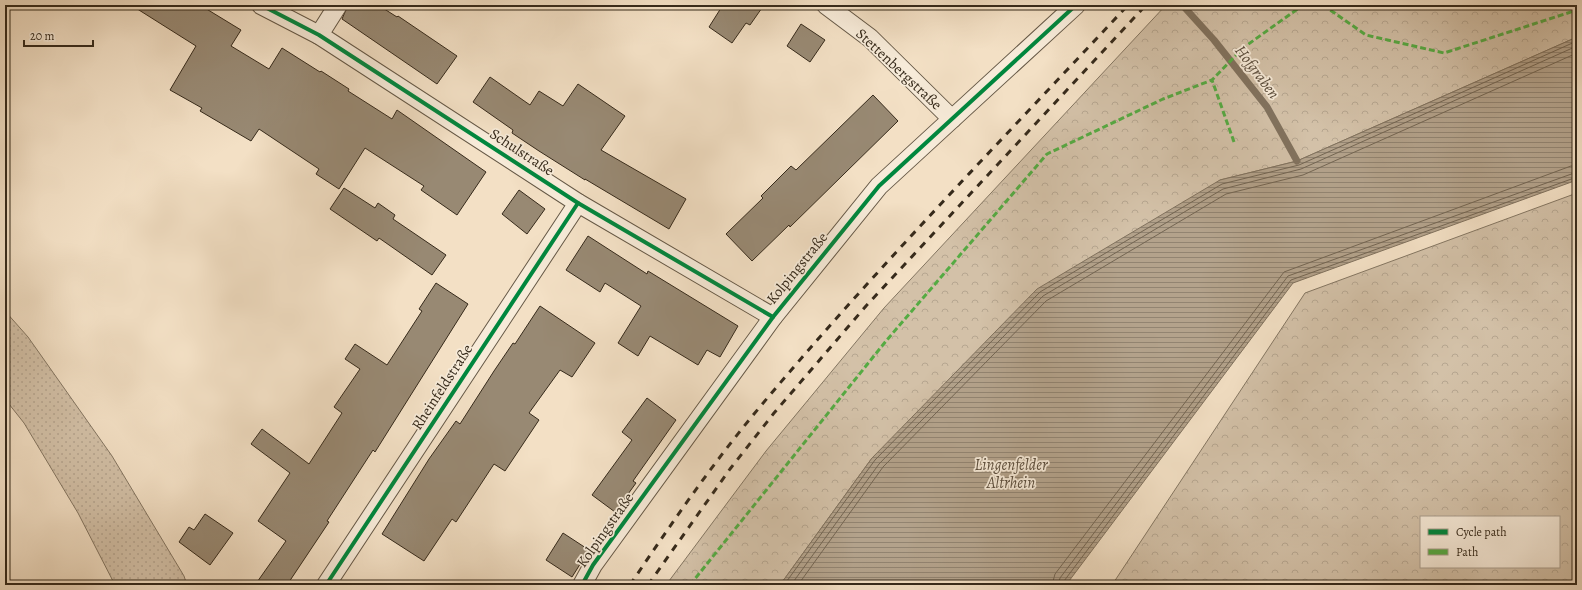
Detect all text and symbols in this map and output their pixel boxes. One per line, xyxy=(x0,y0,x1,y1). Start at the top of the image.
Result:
scale bar xyxy=(24,22,93,48)
street label: Stettenbergstraße xyxy=(852,24,947,114)
text: 20 m xyxy=(30,28,54,44)
water label: Hofgraben xyxy=(1229,40,1285,104)
street label: Schulstraße xyxy=(486,124,558,180)
street label: Kolpingstraße xyxy=(762,228,832,308)
street label: Rheinfeldstraße xyxy=(407,340,477,434)
water label: Lingenfelder Altrhein xyxy=(975,454,1048,494)
street label: Kolpingstraße xyxy=(572,488,638,571)
legend xyxy=(1420,516,1560,568)
text: Cycle path xyxy=(1456,524,1507,540)
text: Path xyxy=(1456,544,1479,560)

